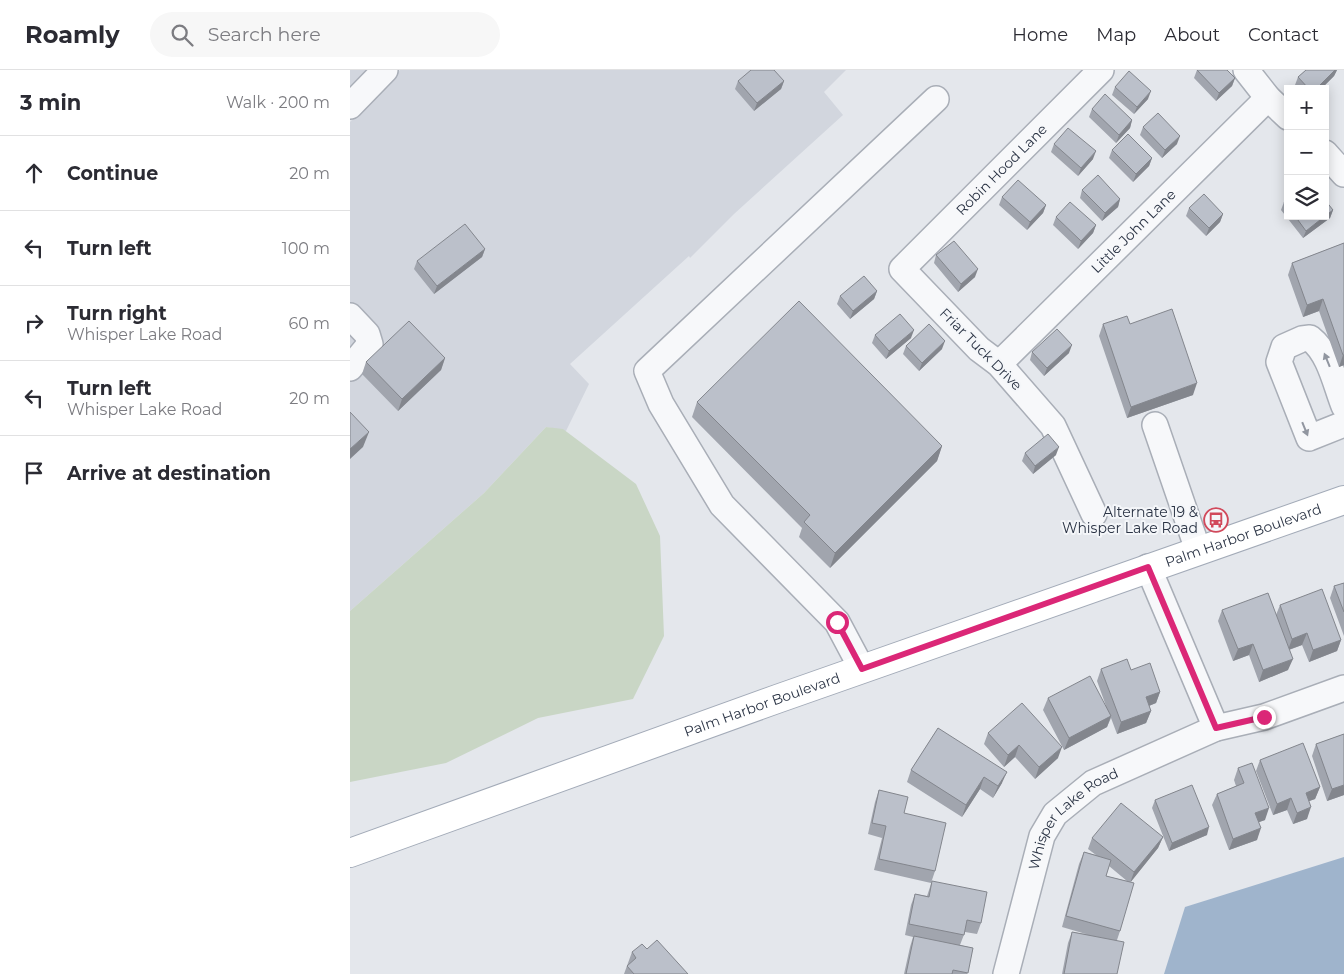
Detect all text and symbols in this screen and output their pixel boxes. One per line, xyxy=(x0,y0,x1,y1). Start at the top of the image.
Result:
search box xyxy=(150,12,500,57)
text: Roamly xyxy=(25,20,120,49)
icon: search xyxy=(168,21,196,49)
text: Search here xyxy=(208,23,321,46)
text: Home xyxy=(1012,24,1068,46)
text: Map xyxy=(1096,24,1136,46)
text: About xyxy=(1164,24,1220,46)
text: Contact xyxy=(1248,24,1319,46)
map controls xyxy=(1284,85,1329,220)
button: + xyxy=(1284,85,1329,130)
text: 3 min xyxy=(20,90,81,115)
text: Walk · 200 m xyxy=(226,93,330,112)
street label: Robin Hood Lane xyxy=(952,120,1051,219)
button: − xyxy=(1284,130,1329,175)
icon: ahead xyxy=(20,159,48,187)
text: Continue xyxy=(67,162,158,185)
text: 20 m xyxy=(289,164,330,183)
button: layers xyxy=(1284,175,1329,220)
street label: Little John Lane xyxy=(1087,185,1179,277)
icon: left xyxy=(20,234,48,262)
text: Turn left xyxy=(67,237,152,260)
text: 100 m xyxy=(282,239,330,258)
text: Turn right xyxy=(67,302,167,325)
street label: Friar Tuck Drive xyxy=(936,304,1026,394)
icon: right xyxy=(20,309,48,337)
text: 60 m xyxy=(288,314,330,333)
text: Whisper Lake Road xyxy=(67,325,222,344)
one-way arrow xyxy=(1323,353,1330,368)
text: Turn left xyxy=(67,377,152,400)
icon: left xyxy=(20,384,48,412)
text: 20 m xyxy=(289,389,330,408)
text: Whisper Lake Road xyxy=(67,400,222,419)
one-way arrow xyxy=(1302,422,1309,437)
icon: arrive xyxy=(20,459,48,487)
text: Arrive at destination xyxy=(67,462,271,485)
street label: Palm Harbor Boulevard xyxy=(1163,500,1324,571)
place label: Alternate 19 & Whisper Lake Road xyxy=(1062,503,1199,537)
bus stop icon: Alternate 19 & Whisper Lake Road xyxy=(1203,507,1229,533)
route start xyxy=(826,611,849,634)
street label: Palm Harbor Boulevard xyxy=(682,669,843,741)
route end xyxy=(1253,706,1276,729)
street label: Whisper Lake Road xyxy=(1025,764,1121,872)

